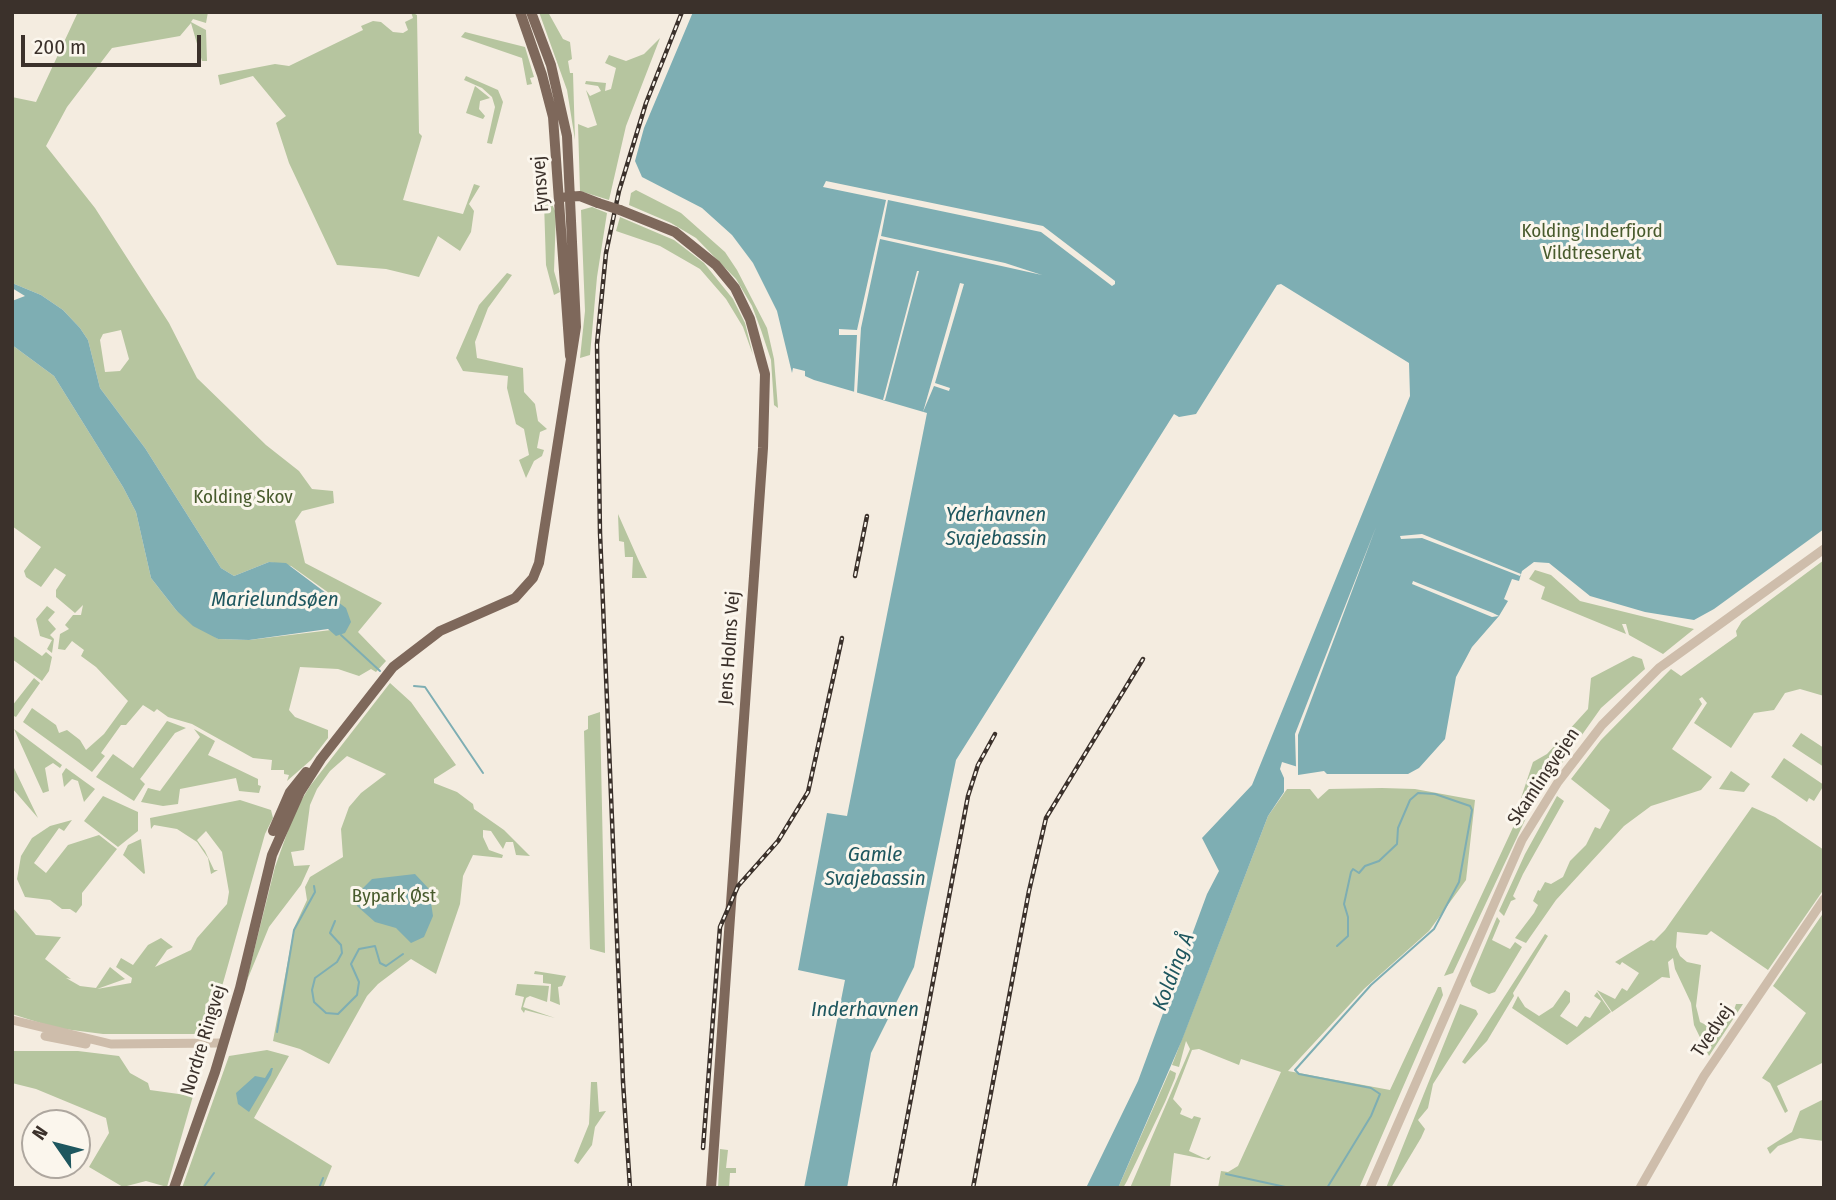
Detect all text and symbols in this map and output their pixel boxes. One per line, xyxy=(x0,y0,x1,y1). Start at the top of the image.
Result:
scale bar xyxy=(24,21,205,65)
text: 200 m xyxy=(34,34,86,60)
street label: Fynsvej xyxy=(528,155,554,213)
park label: Kolding Inderfjord Vildtreservat xyxy=(1521,221,1663,265)
park label: Kolding Skov xyxy=(193,487,293,509)
water label: Yderhavnen Svajebassin xyxy=(945,502,1047,552)
water label: Marielundsøen xyxy=(211,587,339,613)
street label: Jens Holms Vej xyxy=(715,590,745,706)
street label: Skamlingvejen xyxy=(1503,724,1585,830)
water label: Gamle Svajebassin xyxy=(824,842,926,892)
park label: Bypark Øst xyxy=(352,886,436,908)
water label: Kolding Å xyxy=(1148,929,1200,1015)
street label: Nordre Ringvej xyxy=(176,982,232,1098)
water label: Inderhavnen xyxy=(811,997,919,1023)
street label: Tvedvej xyxy=(1687,1000,1739,1062)
north arrow xyxy=(21,1109,91,1179)
text: N xyxy=(27,1122,53,1144)

